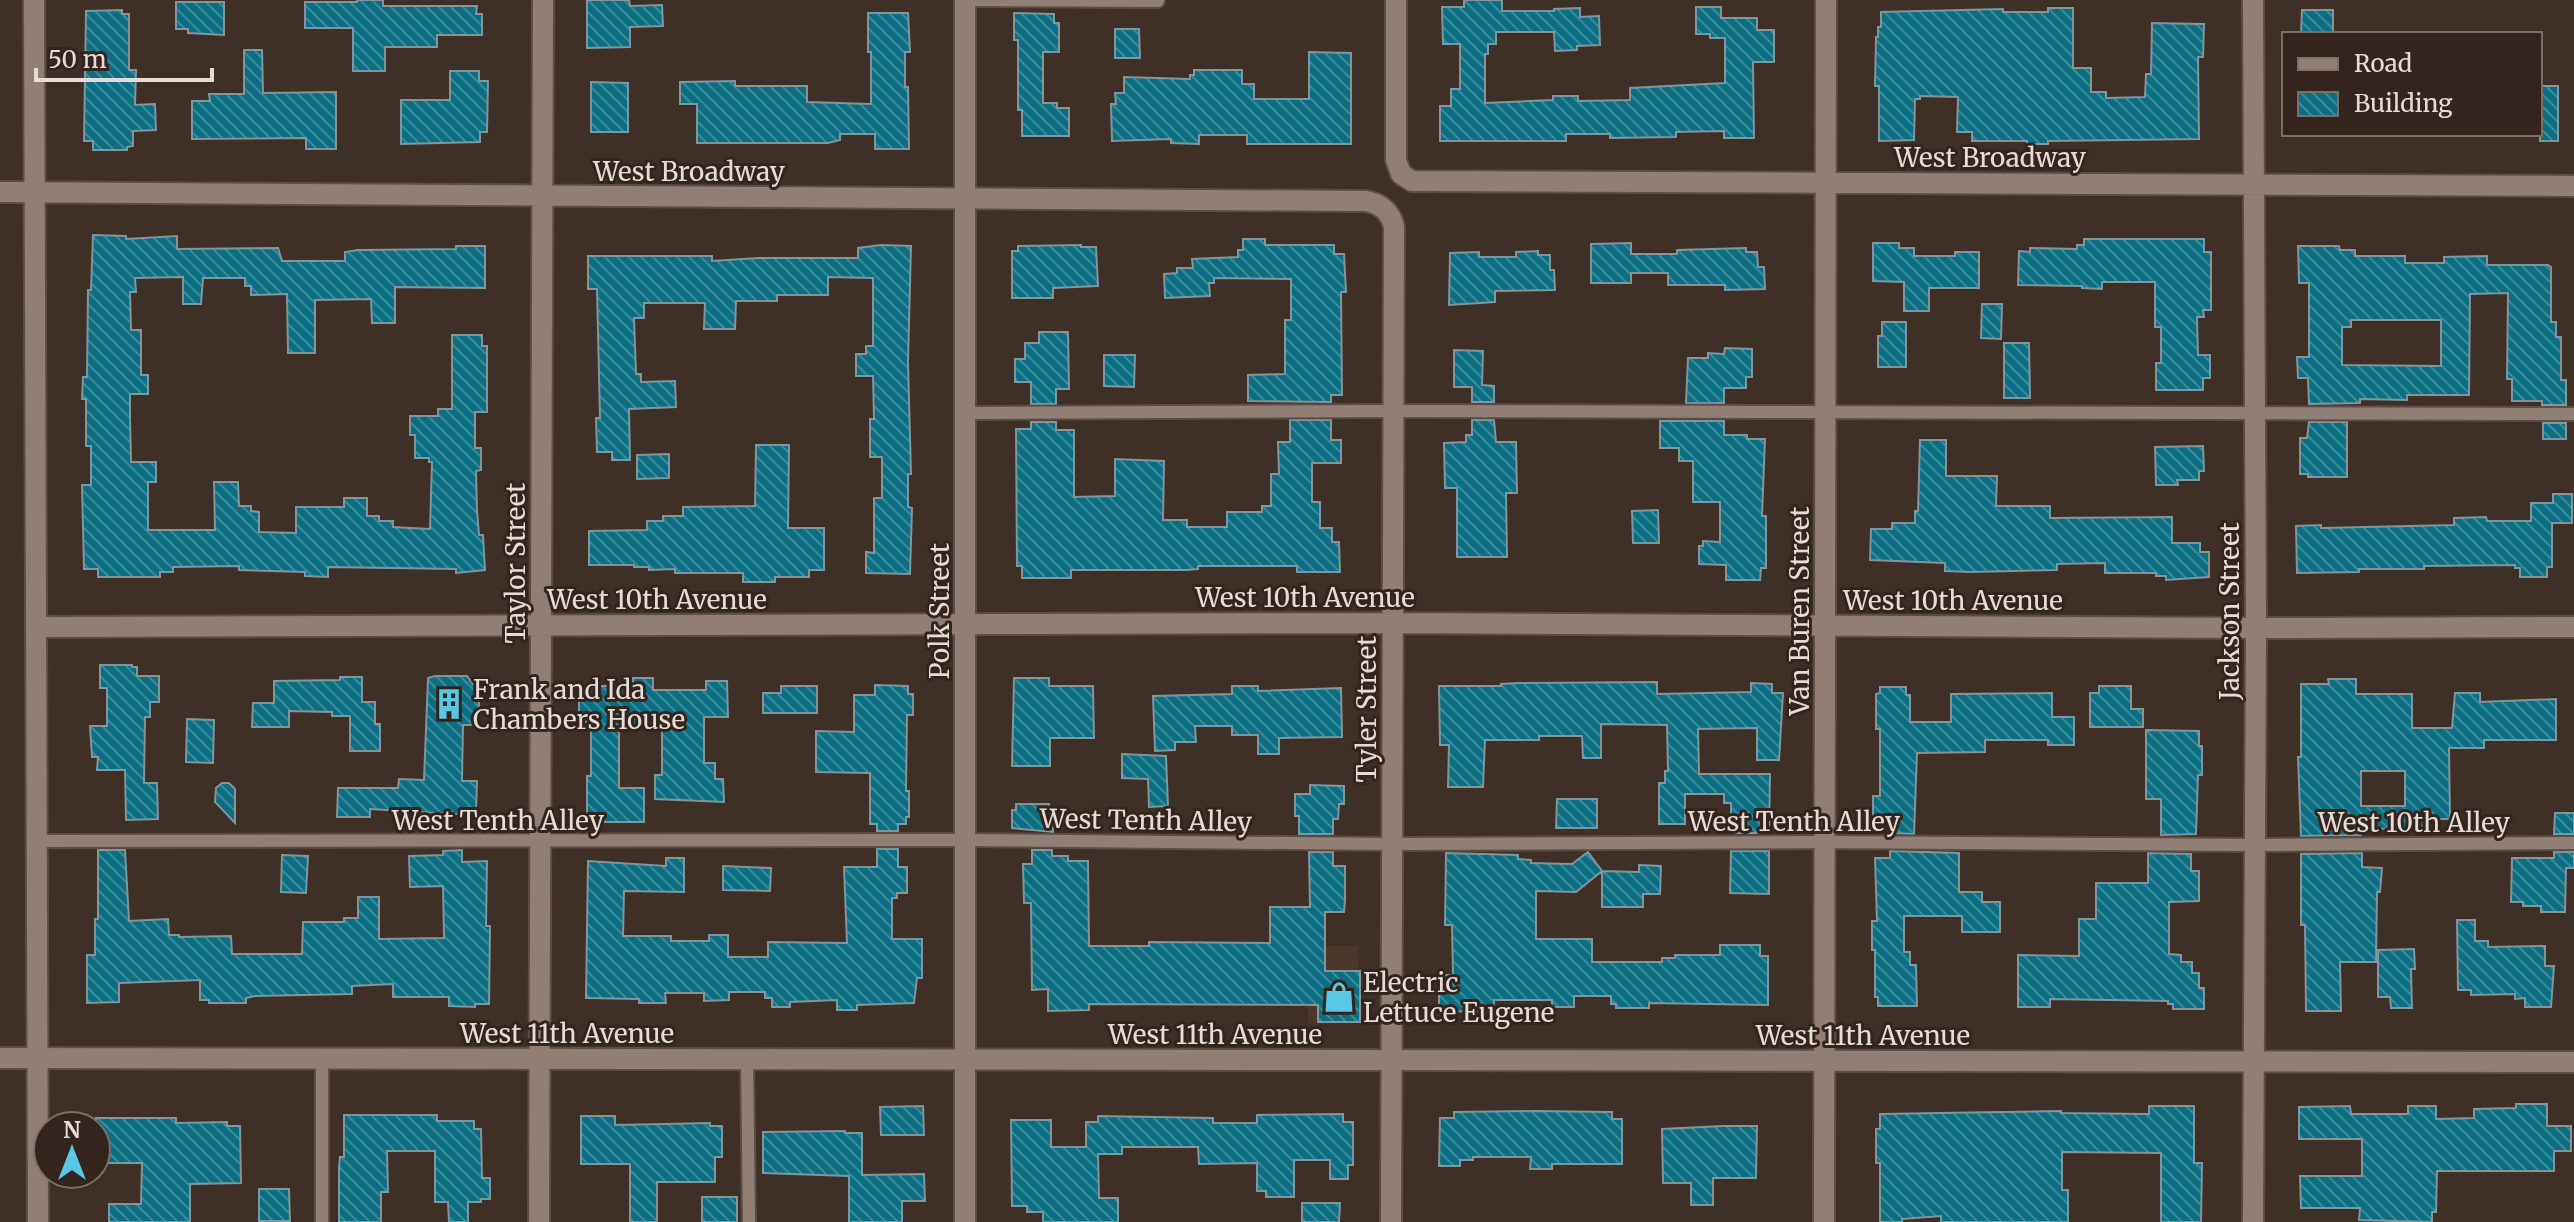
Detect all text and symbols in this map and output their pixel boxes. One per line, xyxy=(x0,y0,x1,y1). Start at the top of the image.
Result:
scale bar xyxy=(36,32,212,82)
legend xyxy=(2282,32,2542,136)
text: 50 m xyxy=(48,44,107,75)
text: Road xyxy=(2354,48,2412,79)
text: Building xyxy=(2354,88,2453,119)
street label: West Broadway xyxy=(1893,141,2087,174)
street label: West Broadway xyxy=(592,155,786,188)
street label: Taylor Street xyxy=(499,483,532,643)
street label: Van Buren Street xyxy=(1783,506,1816,717)
street label: Jackson Street xyxy=(2213,522,2246,701)
street label: Polk Street xyxy=(923,543,956,679)
street label: West 10th Avenue xyxy=(1194,581,1415,614)
street label: West 10th Avenue xyxy=(546,583,767,616)
street label: West 10th Avenue xyxy=(1842,584,2063,617)
street label: Tyler Street xyxy=(1350,636,1383,782)
place label: Frank and Ida Chambers House xyxy=(473,673,685,736)
building icon: Frank and Ida Chambers House xyxy=(432,687,466,721)
street label: West Tenth Alley xyxy=(1039,802,1253,838)
street label: West Tenth Alley xyxy=(391,804,605,837)
street label: West Tenth Alley xyxy=(1687,805,1901,838)
street label: West 10th Alley xyxy=(2317,806,2511,839)
place label: Electric Lettuce Eugene xyxy=(1363,966,1554,1029)
shop icon: Electric Lettuce Eugene xyxy=(1322,980,1356,1014)
street label: West 11th Avenue xyxy=(459,1017,674,1050)
street label: West 11th Avenue xyxy=(1107,1018,1322,1051)
street label: West 11th Avenue xyxy=(1755,1019,1970,1052)
north arrow xyxy=(32,1110,112,1190)
text: N xyxy=(63,1116,81,1144)

